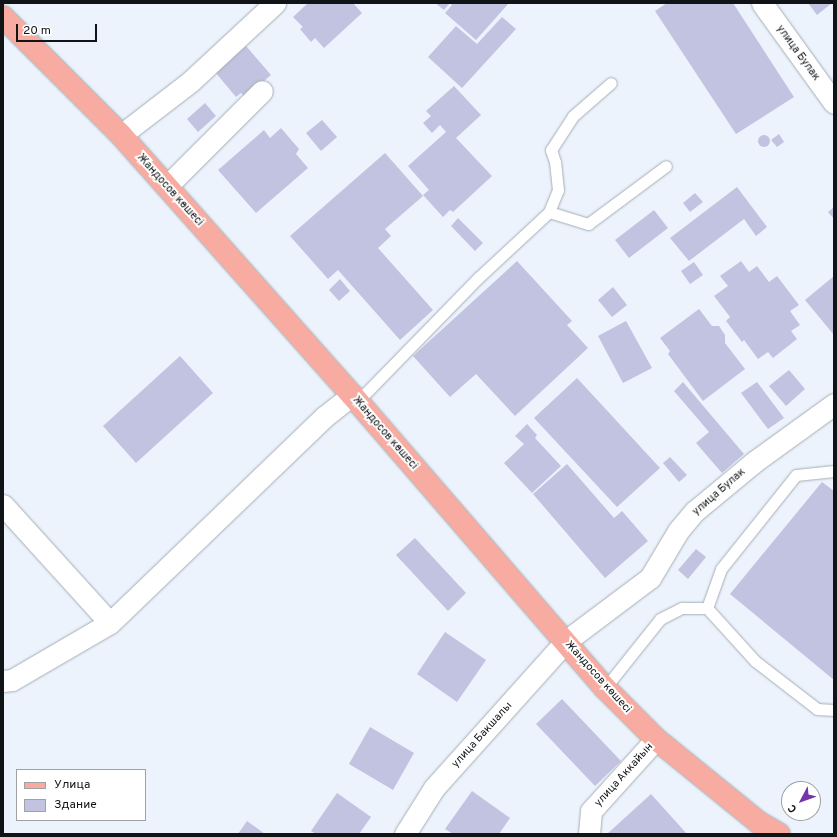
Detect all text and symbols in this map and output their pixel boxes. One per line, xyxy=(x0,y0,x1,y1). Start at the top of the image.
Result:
scale bar xyxy=(18,16,99,42)
text: 20 m xyxy=(23,23,51,39)
street label: улица Булак xyxy=(773,23,823,83)
street label: Жандосов көшесі xyxy=(134,151,206,229)
street label: Жандосов көшесі xyxy=(350,394,420,472)
street label: улица Булак xyxy=(690,465,748,519)
street label: Жандосов көшесі xyxy=(562,638,634,716)
street label: улица Бакшалы xyxy=(449,699,515,771)
street label: улица Аккайын xyxy=(592,740,656,810)
legend xyxy=(16,769,146,821)
text: Улица xyxy=(54,777,90,793)
north arrow xyxy=(781,781,821,821)
text: Здание xyxy=(54,797,97,813)
text: С xyxy=(785,801,800,815)

